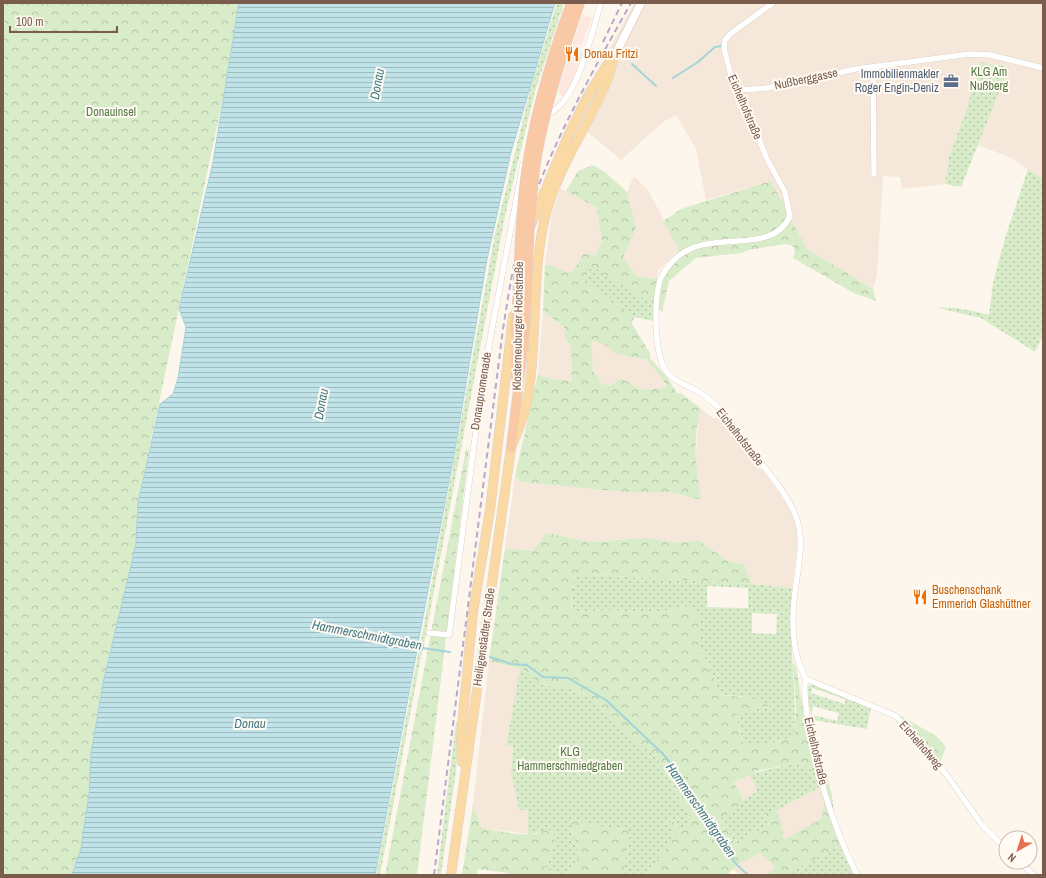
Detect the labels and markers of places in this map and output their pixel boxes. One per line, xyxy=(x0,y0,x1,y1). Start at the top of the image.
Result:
restaurant icon: Donau Fritzi xyxy=(563,45,581,63)
place label: Donau Fritzi xyxy=(584,46,638,62)
place label: Immobilienmakler Roger Engin-Deniz xyxy=(855,66,940,96)
office icon: Immobilienmakler Roger Engin-Deniz xyxy=(942,72,960,90)
place label: Buschenschank Emmerich Glashüttner xyxy=(932,582,1031,612)
restaurant icon: Buschenschank Emmerich Glashüttner xyxy=(911,588,929,606)

